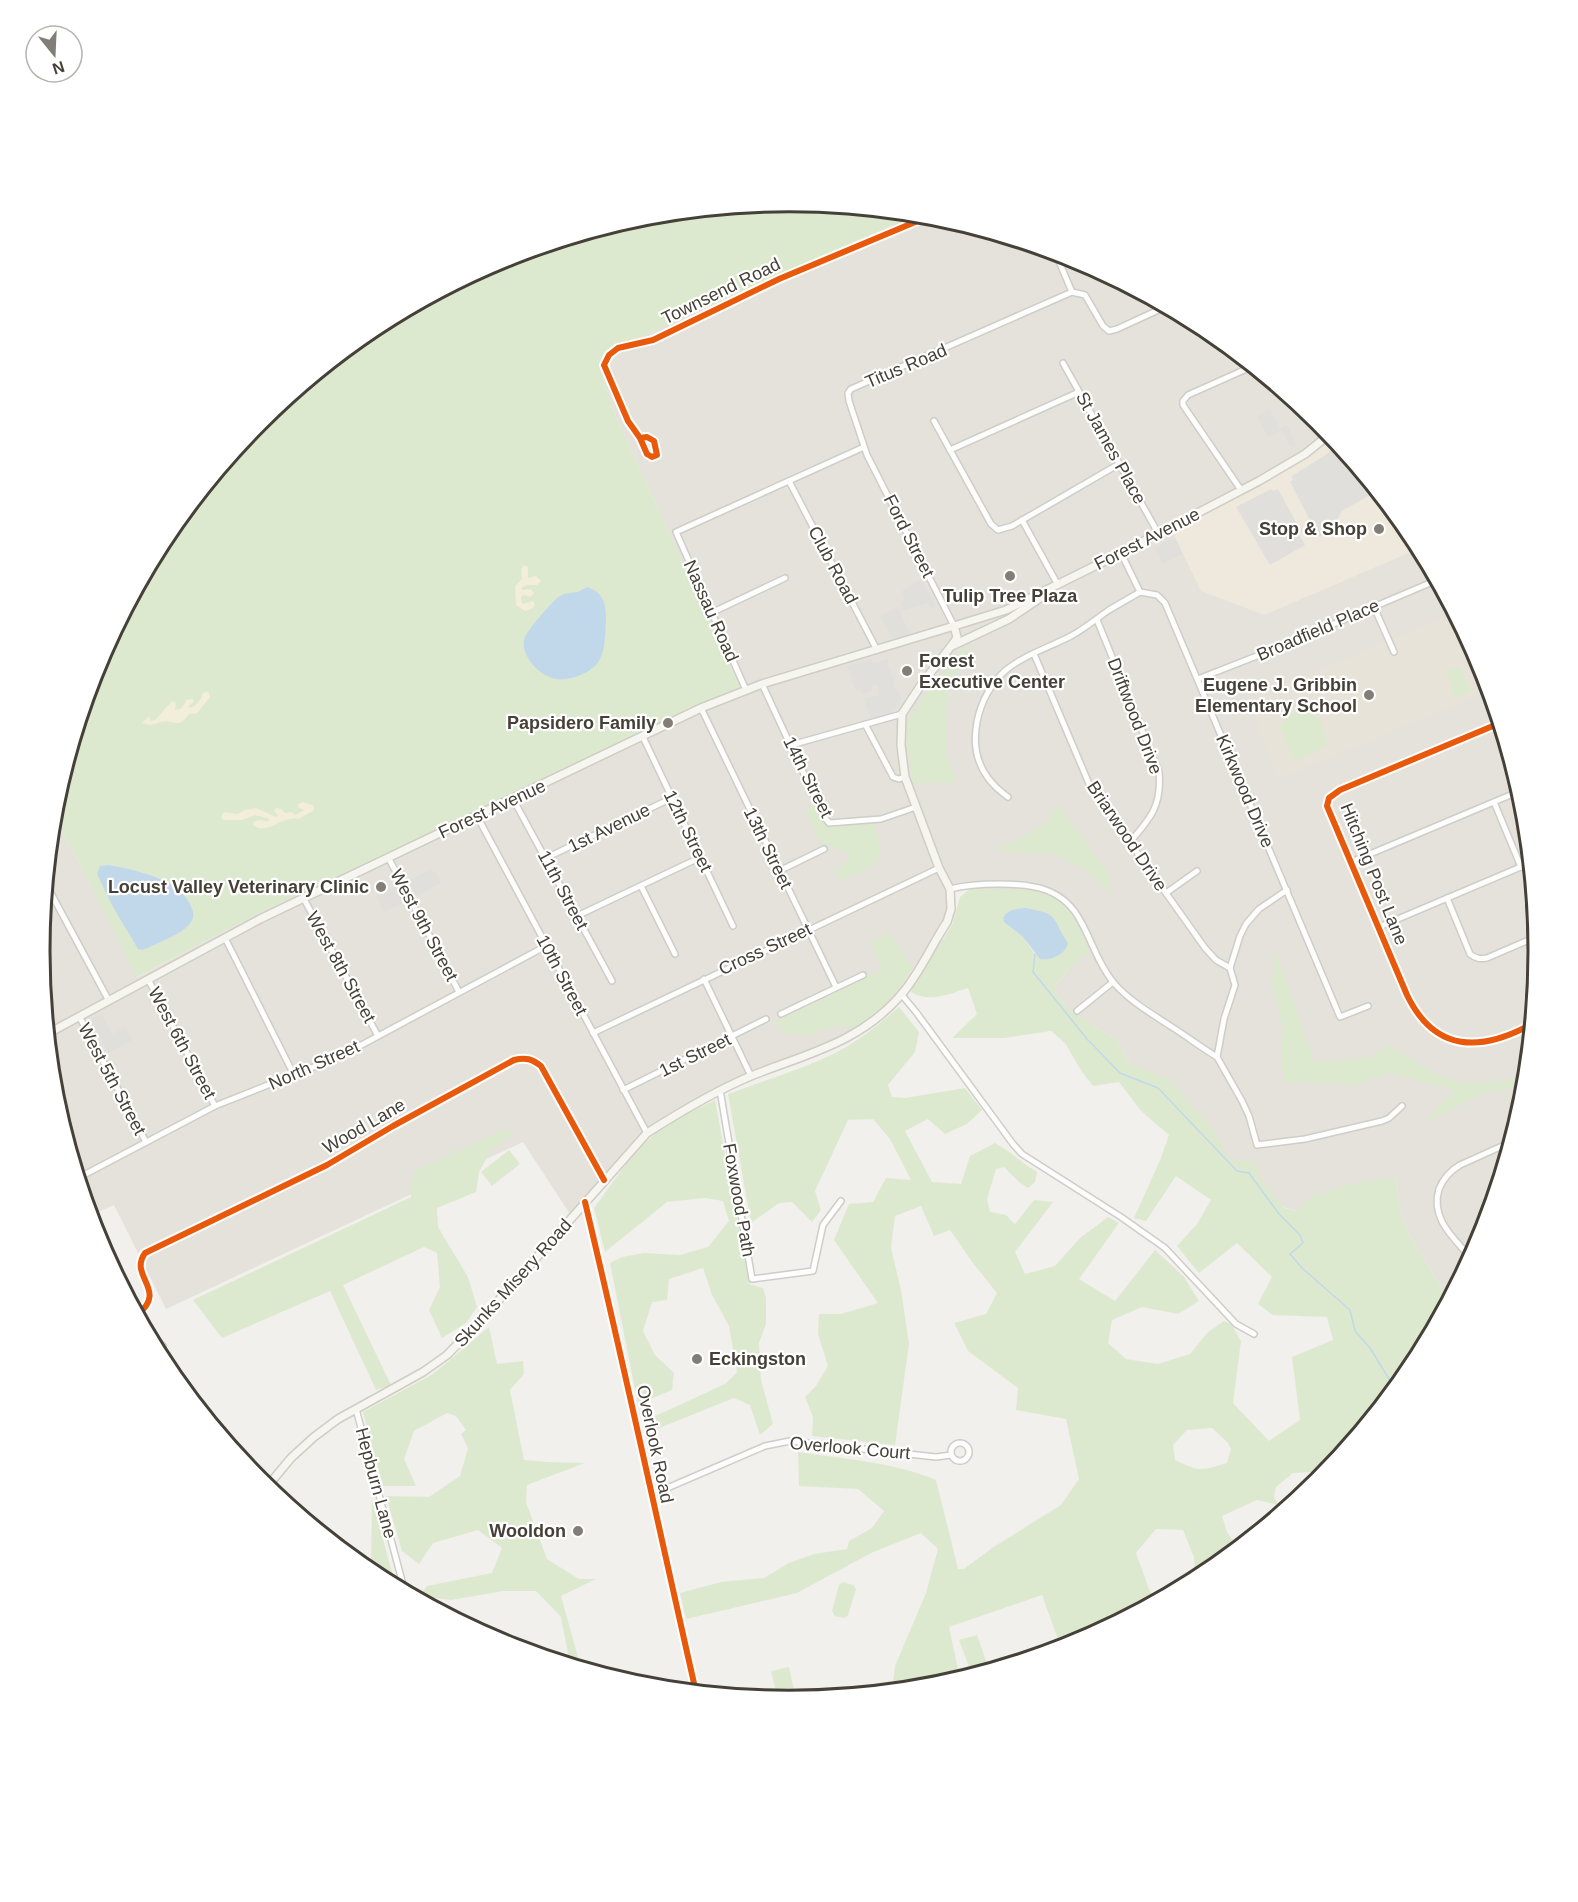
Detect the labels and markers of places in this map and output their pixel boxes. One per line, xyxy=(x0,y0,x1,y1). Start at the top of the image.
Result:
place label: Stop & Shop xyxy=(1259,519,1367,539)
marker: Stop & Shop xyxy=(1372,522,1386,536)
marker: Tulip Tree Plaza xyxy=(1003,569,1017,583)
place label: Tulip Tree Plaza xyxy=(943,586,1078,606)
place label: Forest Executive Center xyxy=(919,651,1065,692)
marker: Forest Executive Center xyxy=(900,664,914,678)
place label: Eugene J. Gribbin Elementary School xyxy=(1195,675,1357,716)
marker: Eugene J. Gribbin Elementary School xyxy=(1362,688,1376,702)
place label: Papsidero Family xyxy=(507,713,656,733)
marker: Papsidero Family xyxy=(661,716,675,730)
place label: Locust Valley Veterinary Clinic xyxy=(108,877,369,897)
marker: Locust Valley Veterinary Clinic xyxy=(374,880,388,894)
place label: Eckingston xyxy=(709,1349,806,1369)
marker: Eckingston xyxy=(690,1352,704,1366)
place label: Wooldon xyxy=(489,1521,566,1541)
marker: Wooldon xyxy=(571,1524,585,1538)

